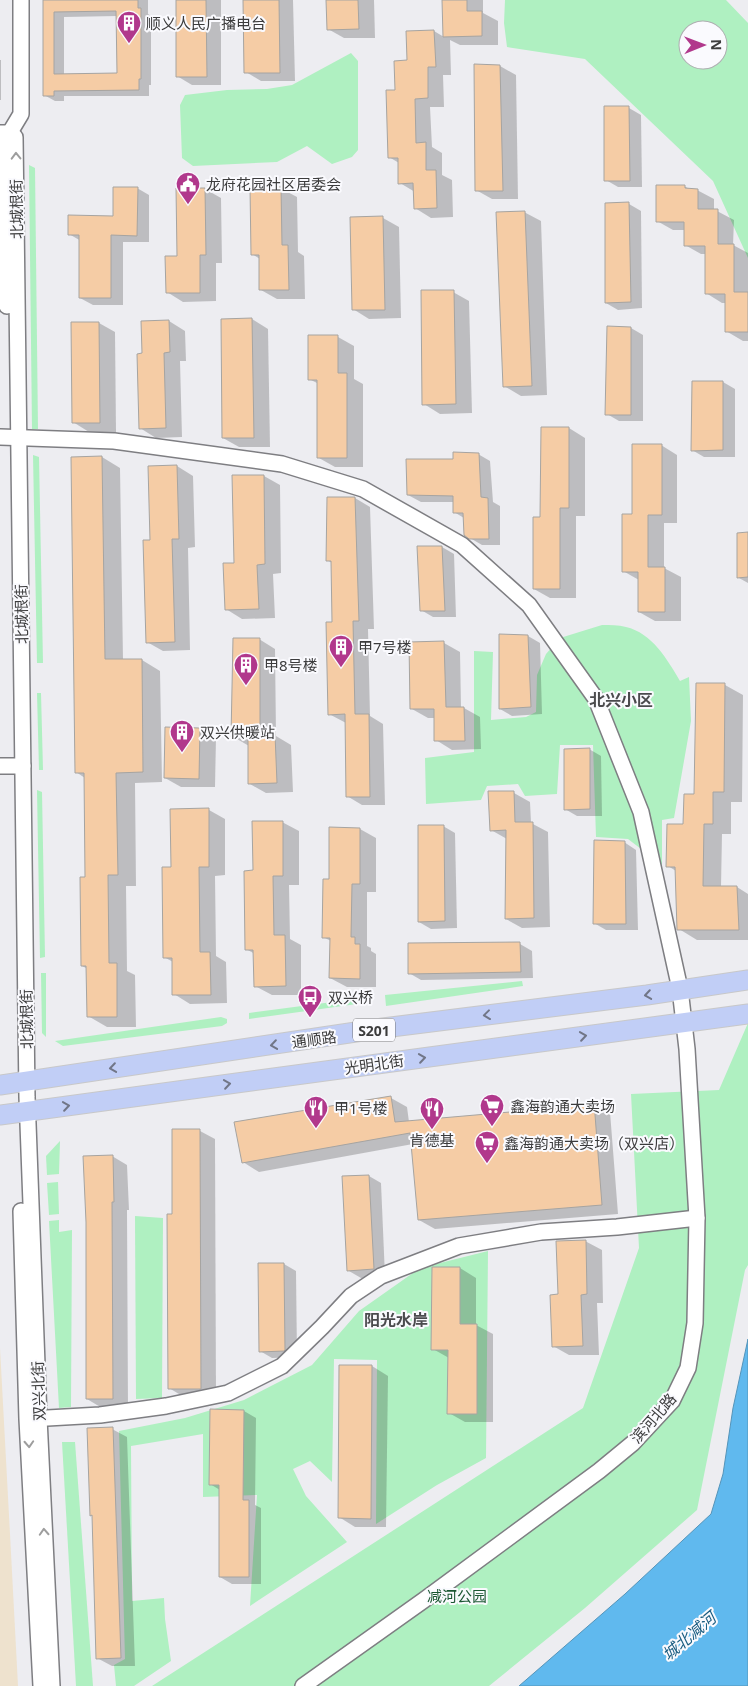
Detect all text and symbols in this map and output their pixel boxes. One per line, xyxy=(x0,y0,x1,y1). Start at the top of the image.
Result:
building icon: 顺义人民广播电台 xyxy=(116,10,142,44)
place label: 顺义人民广播电台 xyxy=(146,13,266,33)
north arrow xyxy=(678,20,728,70)
text: N xyxy=(707,39,726,51)
one-way arrow xyxy=(10,151,21,159)
public building icon: 龙府花园社区居委会 xyxy=(175,171,201,205)
place label: 龙府花园社区居委会 xyxy=(206,174,341,194)
street label: 北城根街 xyxy=(5,179,27,239)
street label: 北城根街 xyxy=(10,584,32,644)
building icon: 甲7号楼 xyxy=(328,634,354,668)
place label: 甲7号楼 xyxy=(358,637,412,657)
building icon: 甲8号楼 xyxy=(233,652,259,686)
place label: 甲8号楼 xyxy=(264,655,318,675)
district label: 北兴小区 xyxy=(589,689,653,711)
building icon: 双兴供暖站 xyxy=(169,719,195,753)
place label: 双兴供暖站 xyxy=(200,722,275,742)
bus stop icon: 双兴桥 xyxy=(297,984,323,1018)
place label: 双兴桥 xyxy=(328,987,373,1007)
street label: 北城根街 xyxy=(15,989,37,1049)
one-way arrow xyxy=(643,989,652,999)
one-way arrow xyxy=(482,1009,490,1020)
road number: S201 xyxy=(353,1018,395,1042)
street label: 通顺路 xyxy=(290,1026,338,1052)
one-way arrow xyxy=(579,1031,588,1041)
one-way arrow xyxy=(269,1039,278,1049)
street label: 光明北街 xyxy=(343,1050,405,1078)
one-way arrow xyxy=(418,1053,427,1063)
one-way arrow xyxy=(109,1062,117,1073)
one-way arrow xyxy=(223,1079,231,1090)
supermarket icon: 鑫海韵通大卖场 xyxy=(479,1093,505,1127)
restaurant icon: 甲1号楼 xyxy=(303,1095,329,1129)
restaurant icon: 肯德基 xyxy=(419,1096,445,1130)
place label: 鑫海韵通大卖场 xyxy=(510,1096,615,1116)
place label: 甲1号楼 xyxy=(334,1098,388,1118)
one-way arrow xyxy=(62,1101,70,1112)
place label: 肯德基 xyxy=(409,1130,455,1150)
supermarket icon: 鑫海韵通大卖场（双兴店） xyxy=(474,1130,500,1164)
place label: 鑫海韵通大卖场（双兴店） xyxy=(504,1133,684,1153)
district label: 阳光水岸 xyxy=(364,1309,428,1331)
street label: 双兴北街 xyxy=(27,1361,49,1421)
street label: 滨河北路 xyxy=(626,1389,680,1447)
one-way arrow xyxy=(23,1440,34,1448)
one-way arrow xyxy=(39,1528,50,1536)
park label: 减河公园 xyxy=(427,1586,487,1606)
water label: 城北减河 xyxy=(657,1605,723,1665)

